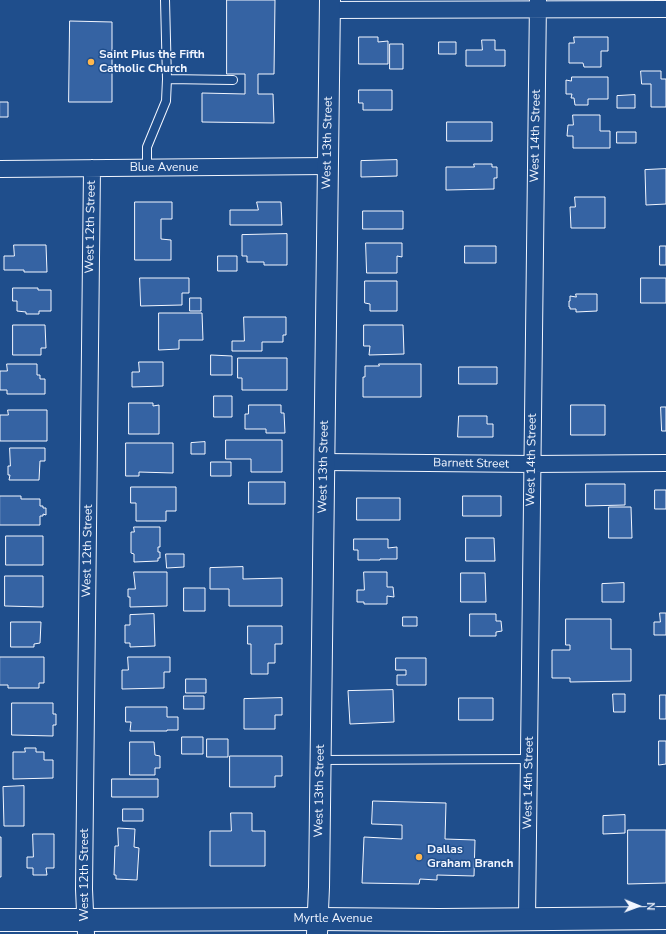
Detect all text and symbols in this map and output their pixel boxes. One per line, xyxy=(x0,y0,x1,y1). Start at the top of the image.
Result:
place label: Saint Pius the Fifth Catholic Church xyxy=(99,48,205,76)
marker: Saint Pius the Fifth Catholic Church xyxy=(86,57,96,67)
street label: West 14th Street xyxy=(528,89,544,183)
street label: West 13th Street xyxy=(320,96,336,190)
street label: Blue Avenue xyxy=(130,161,198,175)
street label: West 12th Street xyxy=(83,180,99,274)
street label: West 14th Street xyxy=(524,413,540,507)
street label: West 13th Street xyxy=(316,420,332,514)
street label: Barnett Street xyxy=(433,456,509,472)
street label: West 12th Street xyxy=(80,504,96,598)
street label: West 14th Street xyxy=(521,736,537,830)
street label: West 13th Street xyxy=(312,744,328,838)
street label: West 12th Street xyxy=(78,828,92,922)
place label: Dallas Graham Branch xyxy=(427,843,514,871)
marker: Dallas Graham Branch xyxy=(414,852,424,862)
north arrow xyxy=(618,886,658,926)
text: N xyxy=(643,902,658,910)
street label: Myrtle Avenue xyxy=(293,912,373,926)

